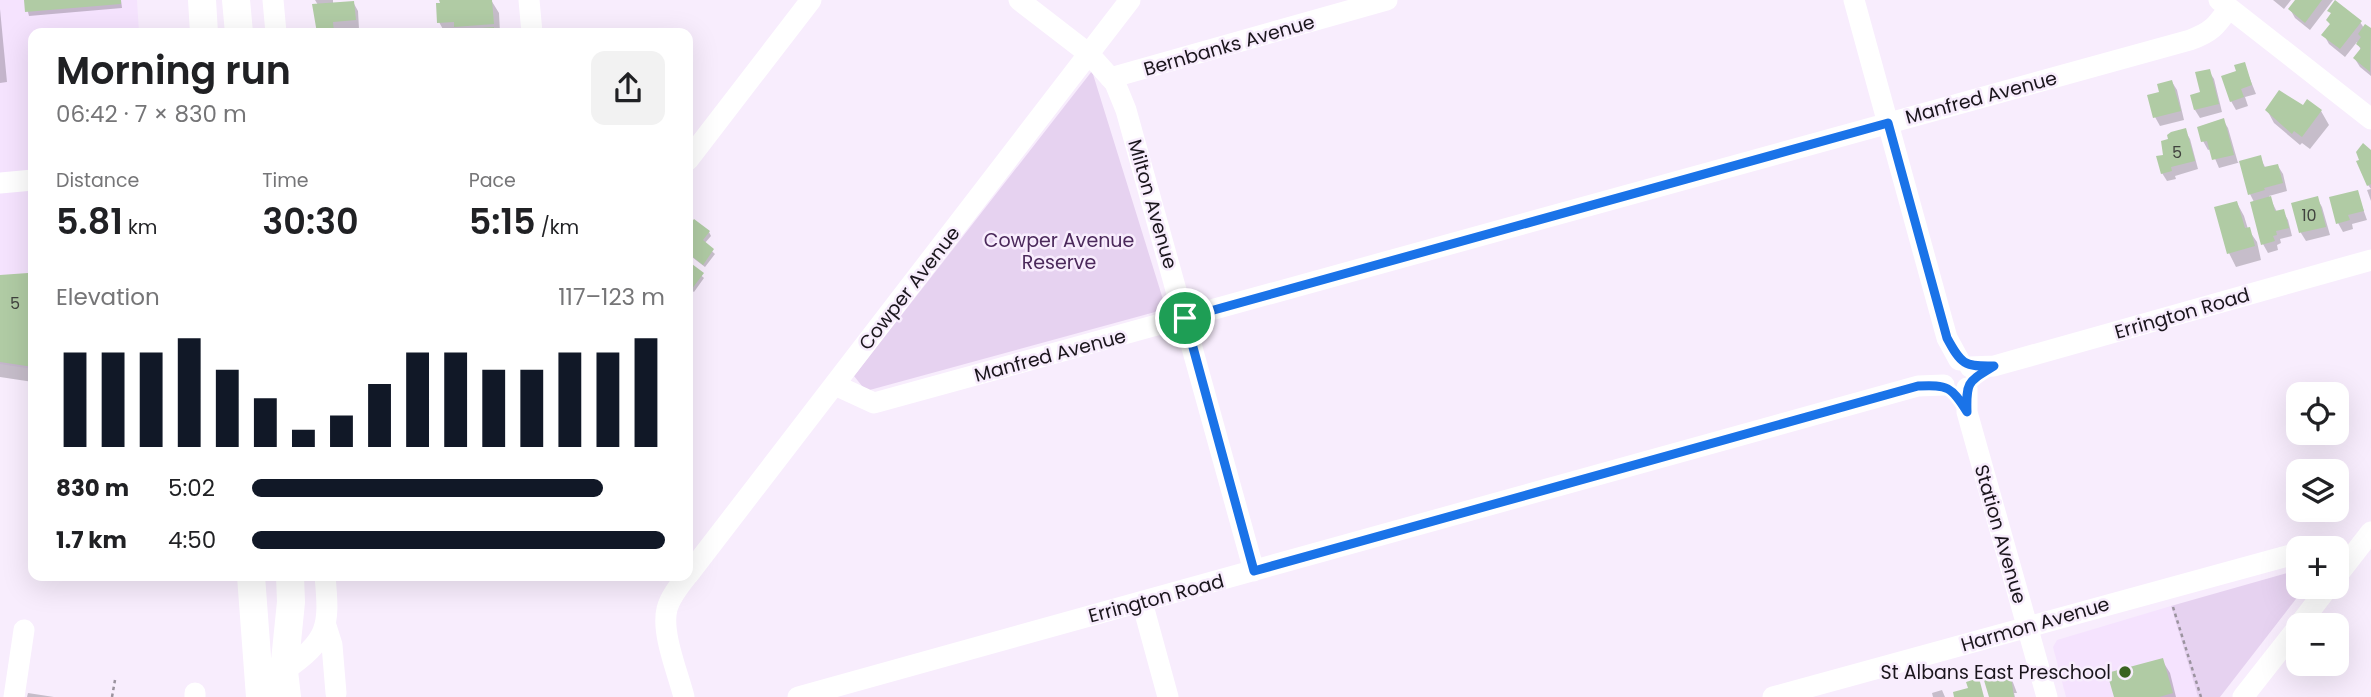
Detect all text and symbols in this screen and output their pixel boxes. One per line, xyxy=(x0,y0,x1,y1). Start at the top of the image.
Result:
street label: Bernbanks Avenue xyxy=(1141,8,1318,83)
text: Morning run xyxy=(56,44,291,97)
button: share xyxy=(591,51,665,125)
street label: Manfred Avenue xyxy=(1902,64,2060,131)
text: 06:42 · 7 × 830 m xyxy=(56,98,247,130)
street label: Milton Avenue xyxy=(1121,136,1184,272)
house number: 5 xyxy=(2172,141,2182,164)
text: Distance xyxy=(56,167,139,194)
text: Time xyxy=(262,167,309,194)
text: Pace xyxy=(469,167,516,194)
text: 5.81 xyxy=(56,197,123,246)
text: 30:30 xyxy=(262,197,359,246)
text: 5:15 xyxy=(469,197,536,246)
house number: 10 xyxy=(2301,204,2317,227)
text: km xyxy=(123,214,157,241)
text: /km xyxy=(536,214,579,241)
street label: Cowper Avenue xyxy=(852,221,966,356)
park label: Cowper Avenue Reserve xyxy=(984,227,1134,276)
text: Elevation xyxy=(56,281,160,313)
text: 117–123 m xyxy=(558,281,665,313)
street label: Errington Road xyxy=(2111,281,2253,346)
pin xyxy=(1155,288,1215,348)
house number: 5 xyxy=(10,292,20,315)
icon: arrive xyxy=(1166,299,1204,337)
street label: Manfred Avenue xyxy=(971,322,1129,389)
map controls xyxy=(2286,382,2349,676)
button: locate xyxy=(2286,382,2349,445)
button: layers xyxy=(2286,459,2349,522)
street label: Station Avenue xyxy=(1968,462,2033,607)
text: 830 m xyxy=(56,472,129,504)
text: 5:02 xyxy=(168,472,215,504)
text: 1.7 km xyxy=(56,524,127,556)
text: 4:50 xyxy=(168,524,216,556)
button: + xyxy=(2286,536,2349,599)
street label: Errington Road xyxy=(1085,567,1227,630)
street label: Harmon Avenue xyxy=(1958,590,2113,659)
button: − xyxy=(2286,613,2349,676)
place label: St Albans East Preschool xyxy=(1881,659,2111,686)
marker: St Albans East Preschool xyxy=(2117,664,2133,680)

